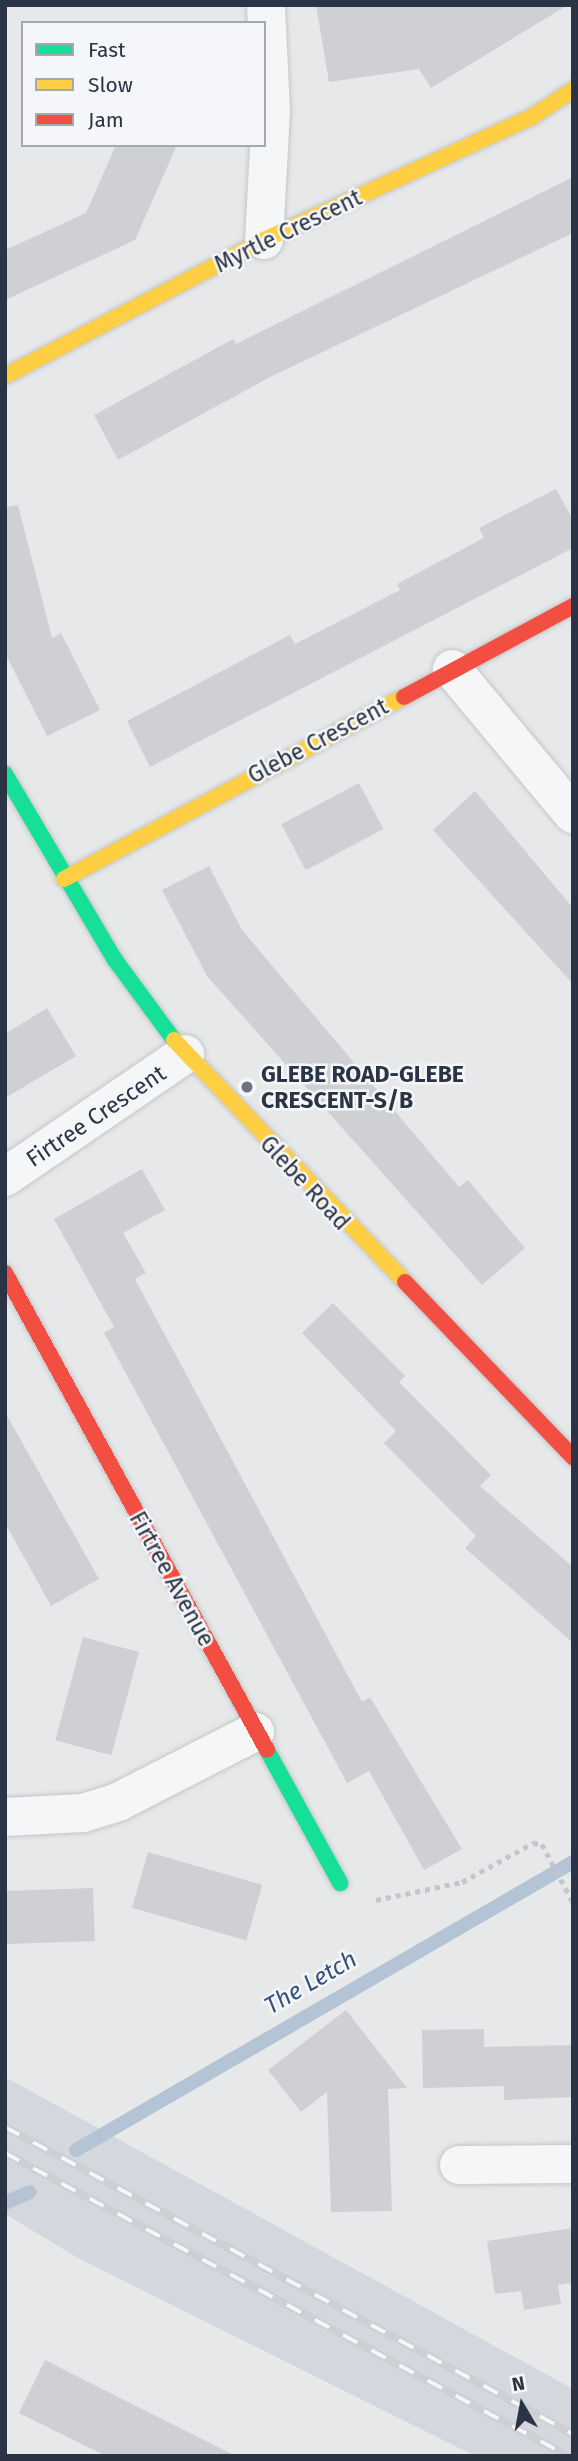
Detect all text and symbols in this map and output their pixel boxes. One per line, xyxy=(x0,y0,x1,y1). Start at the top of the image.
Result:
legend xyxy=(21,21,266,147)
text: Fast xyxy=(88,37,126,63)
text: Slow xyxy=(88,72,133,98)
text: Jam xyxy=(88,107,124,133)
street label: Myrtle Crescent xyxy=(210,183,366,279)
street label: Glebe Crescent xyxy=(243,692,393,790)
street label: Firtree Crescent xyxy=(21,1059,171,1173)
place label: GLEBE ROAD-GLEBE CRESCENT-S/B xyxy=(261,1060,464,1114)
marker: GLEBE ROAD-GLEBE CRESCENT-S/B xyxy=(239,1079,255,1095)
street label: Glebe Road xyxy=(254,1130,356,1236)
street label: Firtree Avenue xyxy=(124,1507,220,1651)
water label: The Letch xyxy=(260,1945,362,2021)
north arrow xyxy=(487,2370,557,2440)
text: N xyxy=(510,2371,526,2396)

